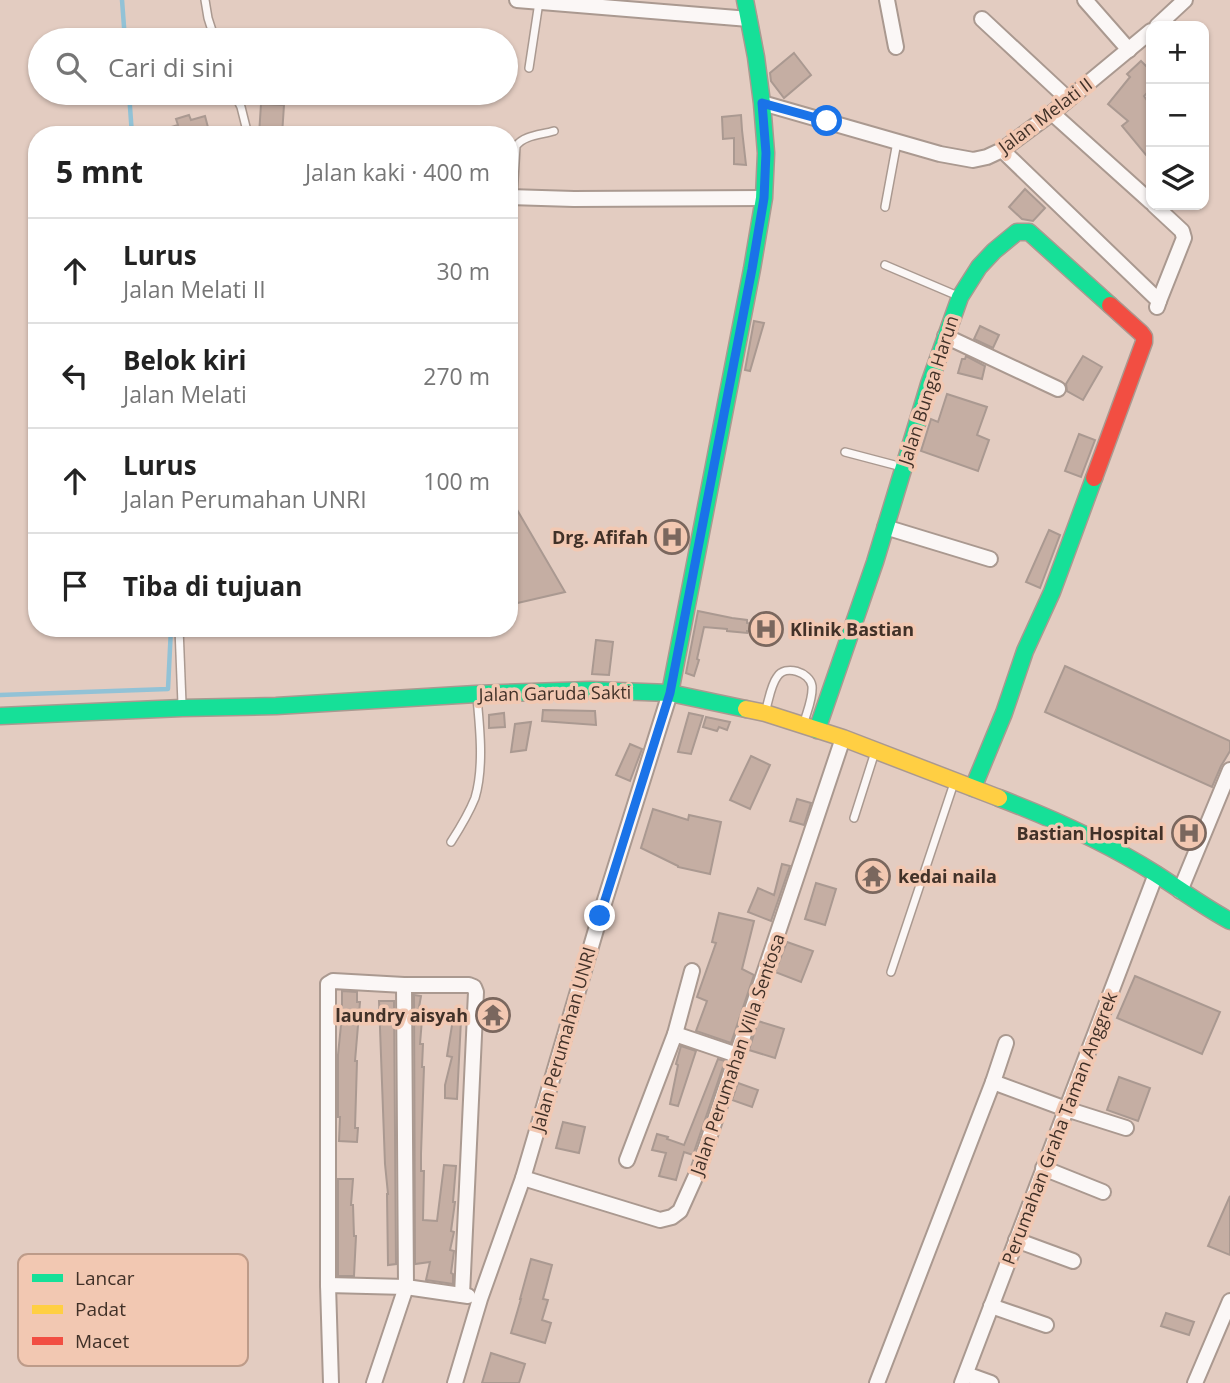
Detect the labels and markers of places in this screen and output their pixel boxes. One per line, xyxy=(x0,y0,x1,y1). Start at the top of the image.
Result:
hospital icon: Drg. Afifah xyxy=(653,518,691,556)
place label: Drg. Afifah xyxy=(552,525,648,549)
hospital icon: Klinik Bastian xyxy=(747,610,785,648)
place label: Klinik Bastian xyxy=(790,617,914,641)
hospital icon: Bastian Hospital xyxy=(1170,814,1208,852)
place label: Bastian Hospital xyxy=(1016,821,1164,845)
temple icon: kedai naila xyxy=(854,857,892,895)
place label: kedai naila xyxy=(898,864,997,888)
temple icon: laundry aisyah xyxy=(474,996,512,1034)
place label: laundry aisyah xyxy=(335,1003,468,1027)

